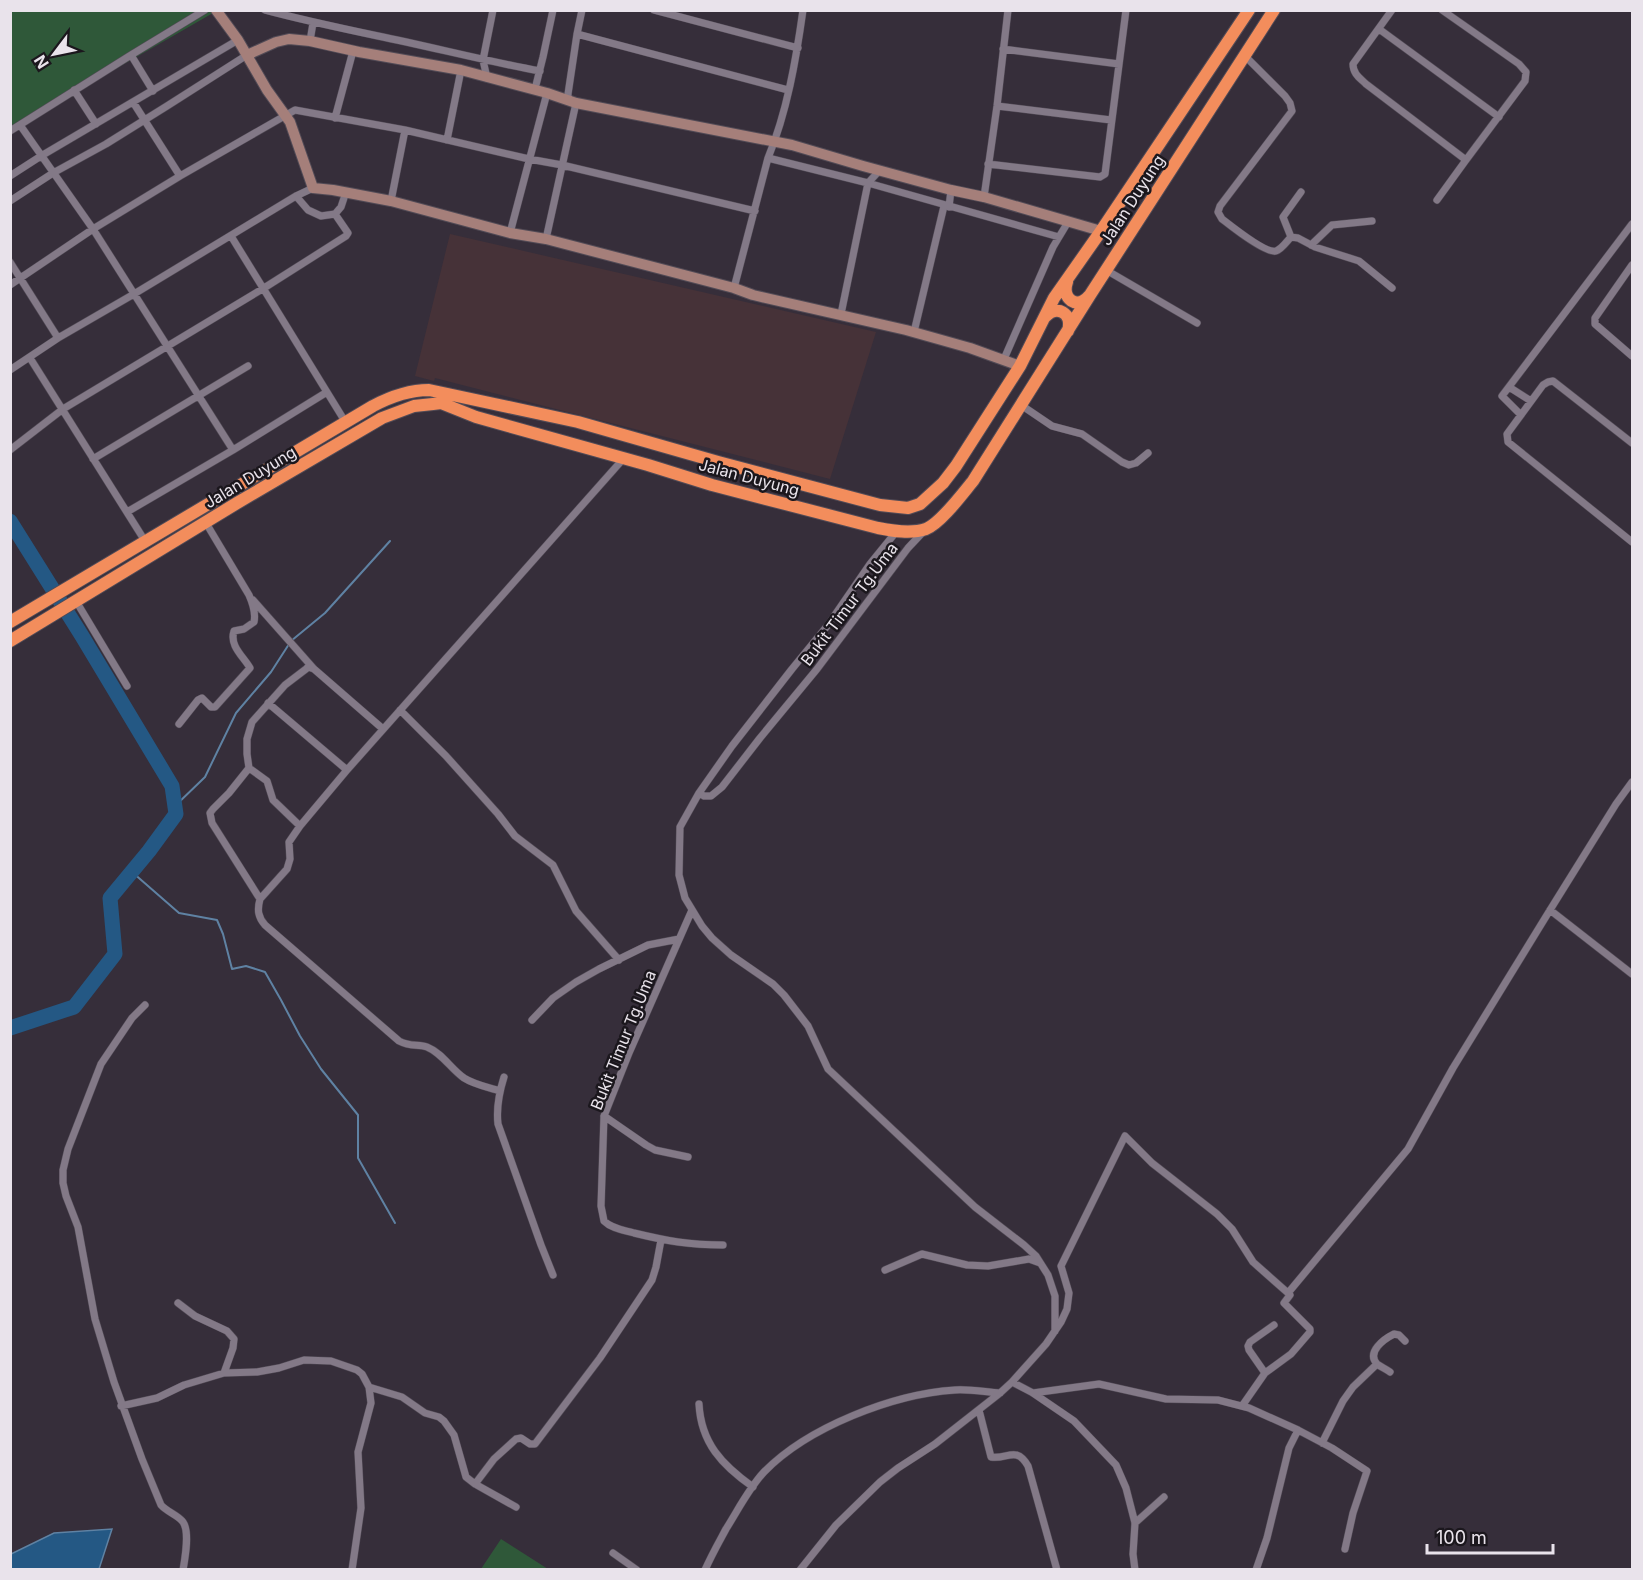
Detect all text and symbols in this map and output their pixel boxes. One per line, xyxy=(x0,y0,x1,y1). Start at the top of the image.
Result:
north arrow xyxy=(24,24,84,84)
text: N xyxy=(30,51,53,72)
street label: Jalan Duyung xyxy=(1095,151,1169,249)
street label: Jalan Duyung xyxy=(200,442,300,512)
street label: Jalan Duyung xyxy=(696,454,802,500)
street label: Bukit Timur Tg.Uma xyxy=(796,539,902,669)
street label: Bukit Timur Tg.Uma xyxy=(586,967,660,1113)
scale bar xyxy=(1427,1517,1553,1555)
text: 100 m xyxy=(1436,1527,1487,1548)

